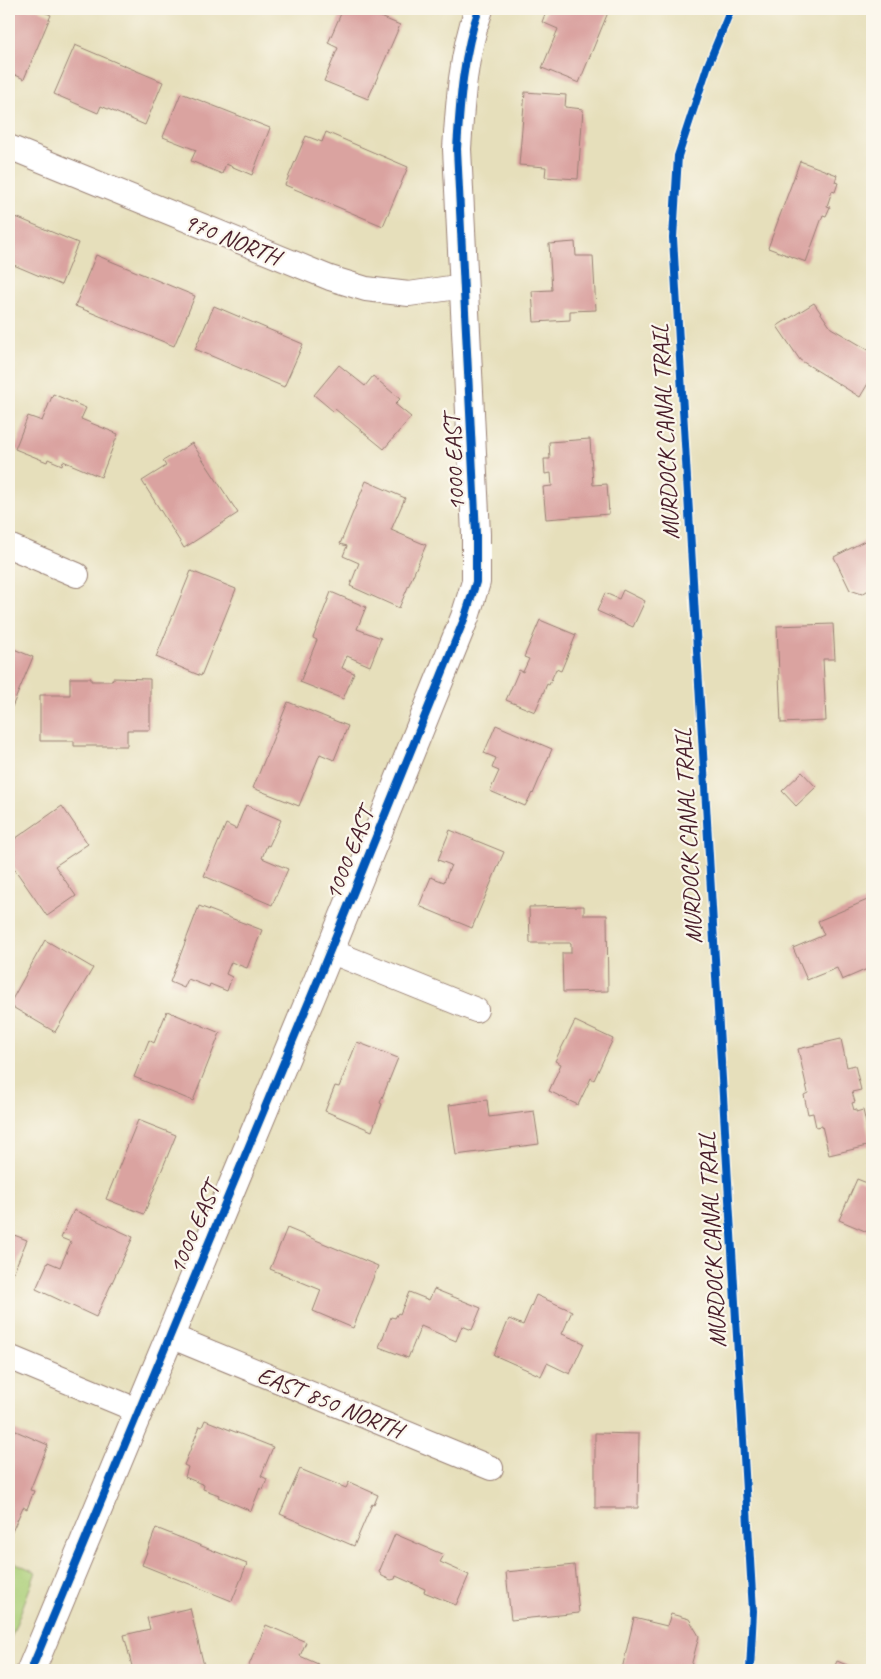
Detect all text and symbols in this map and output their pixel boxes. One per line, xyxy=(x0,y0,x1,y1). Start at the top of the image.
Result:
street label: 970 NORTH xyxy=(180,206,288,273)
street label: MURDOCK CANAL TRAIL xyxy=(644,323,686,540)
street label: 1000 EAST xyxy=(436,408,471,512)
street label: MURDOCK CANAL TRAIL xyxy=(667,727,709,944)
street label: 1000 EAST xyxy=(317,798,383,904)
street label: MURDOCK CANAL TRAIL xyxy=(691,1131,733,1348)
street label: 1000 EAST xyxy=(161,1172,229,1278)
street label: EAST 850 NORTH xyxy=(253,1359,411,1446)

